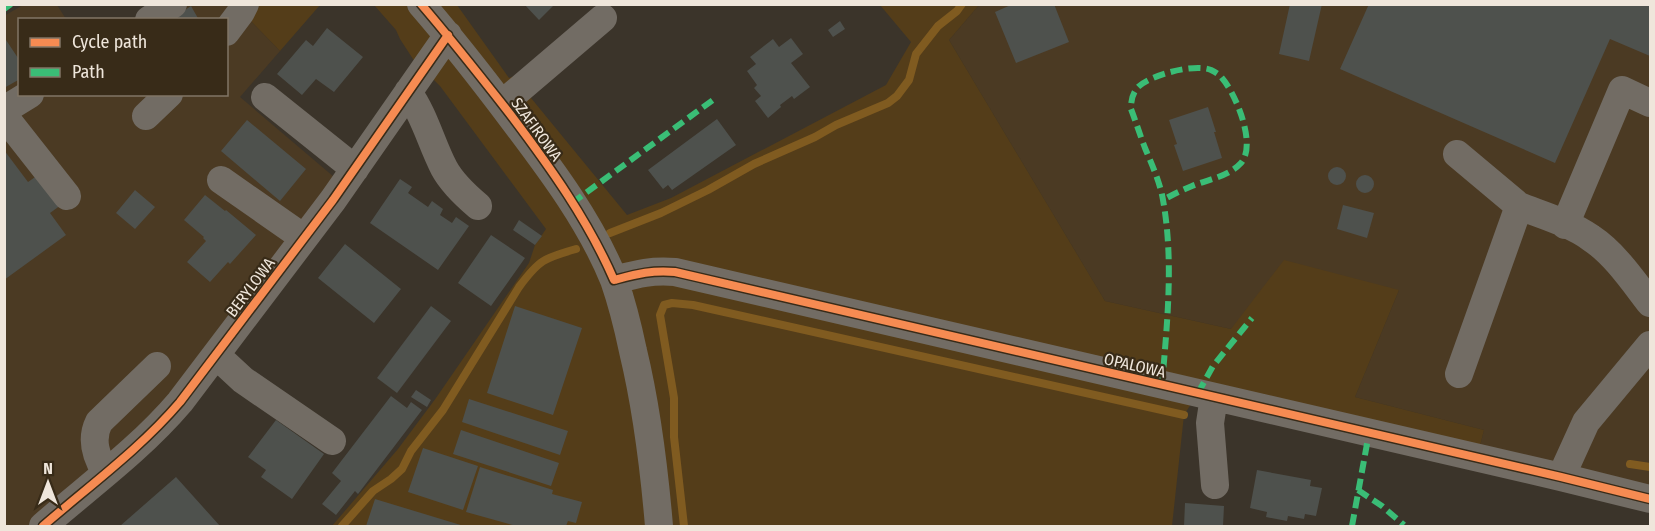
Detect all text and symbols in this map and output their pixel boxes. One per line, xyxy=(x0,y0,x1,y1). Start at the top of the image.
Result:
legend xyxy=(18,18,228,96)
text: Cycle path xyxy=(72,31,147,53)
text: Path xyxy=(72,61,105,83)
street label: SZAFIROWA xyxy=(507,94,566,165)
street label: BERYLOWA xyxy=(222,253,279,321)
street label: OPALOWA xyxy=(1102,349,1168,382)
north arrow xyxy=(18,453,78,513)
text: N xyxy=(43,459,53,478)

